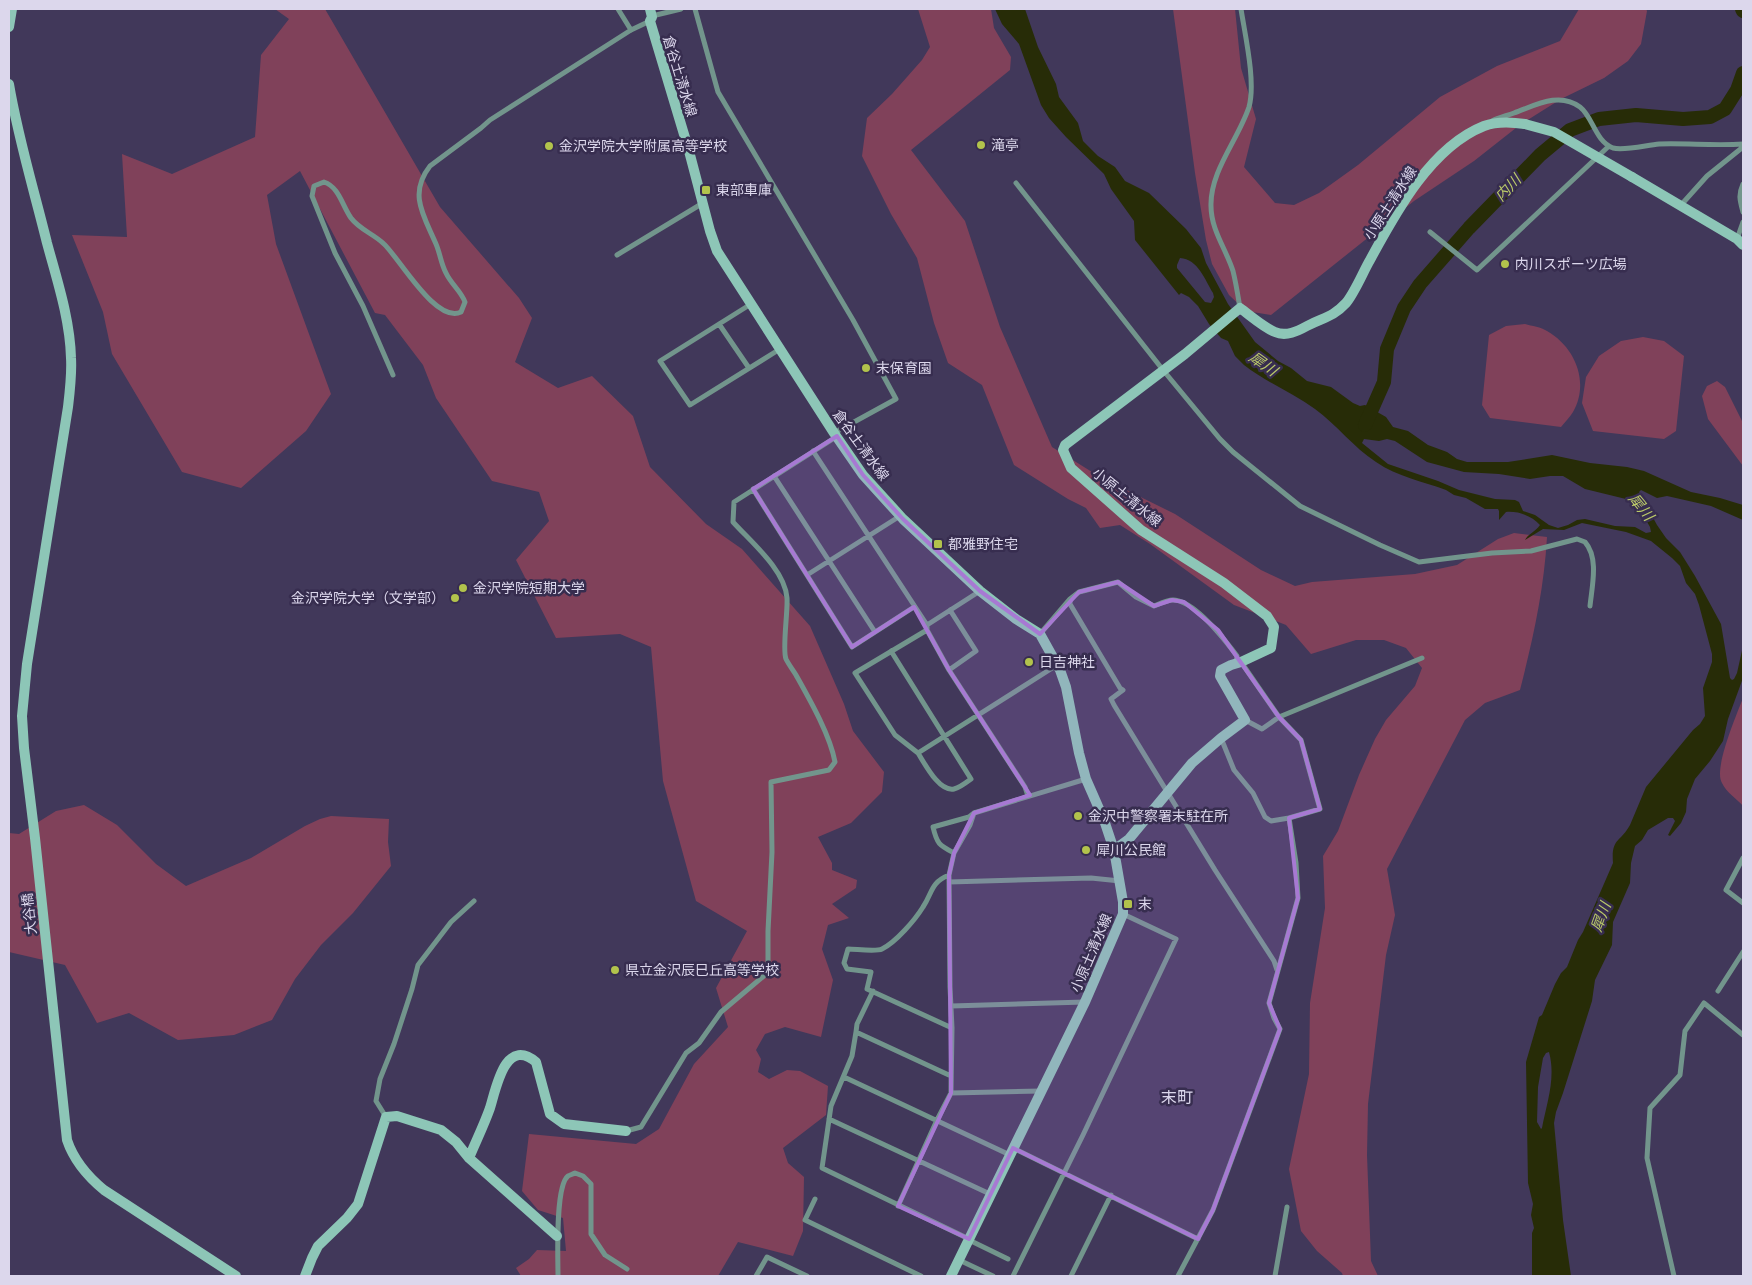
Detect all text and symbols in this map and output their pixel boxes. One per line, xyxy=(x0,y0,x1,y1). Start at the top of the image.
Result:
street label: 倉谷土清水線 xyxy=(660,33,700,119)
place label: 滝亭 xyxy=(991,137,1019,153)
place label: 金沢学院大学附属高等学校 xyxy=(559,138,727,154)
marker: 滝亭 xyxy=(975,139,987,151)
marker: 金沢学院大学附属高等学校 xyxy=(543,140,555,152)
street label: 小原土清水線 xyxy=(1360,163,1420,243)
water label: 内川 xyxy=(1491,170,1526,204)
place label: 東部車庫 xyxy=(716,182,772,198)
marker: 東部車庫 xyxy=(700,184,712,196)
place label: 内川スポーツ広場 xyxy=(1515,256,1627,272)
marker: 内川スポーツ広場 xyxy=(1499,258,1511,270)
water label: 犀川 xyxy=(1246,348,1282,380)
place label: 末保育園 xyxy=(876,360,932,376)
marker: 末保育園 xyxy=(860,362,872,374)
street label: 倉谷土清水線 xyxy=(830,406,892,484)
street label: 小原土清水線 xyxy=(1089,464,1165,530)
water label: 犀川 xyxy=(1625,490,1659,525)
place label: 都雅野住宅 xyxy=(948,536,1018,552)
marker: 都雅野住宅 xyxy=(932,538,944,550)
place label: 金沢学院短期大学 xyxy=(473,580,585,596)
marker: 金沢学院短期大学 xyxy=(457,582,469,594)
place label: 金沢学院大学（文学部） xyxy=(291,590,445,606)
marker: 金沢学院大学（文学部） xyxy=(449,592,461,604)
place label: 日吉神社 xyxy=(1039,654,1095,670)
marker: 日吉神社 xyxy=(1023,656,1035,668)
place label: 金沢中警察署末駐在所 xyxy=(1088,808,1228,824)
marker: 金沢中警察署末駐在所 xyxy=(1072,810,1084,822)
place label: 犀川公民館 xyxy=(1096,842,1166,858)
marker: 犀川公民館 xyxy=(1080,844,1092,856)
street label: 大谷橋 xyxy=(19,892,39,936)
place label: 末 xyxy=(1138,896,1152,912)
marker: 末 xyxy=(1122,898,1134,910)
water label: 犀川 xyxy=(1587,898,1614,934)
street label: 小原土清水線 xyxy=(1067,911,1115,995)
place label: 県立金沢辰巳丘高等学校 xyxy=(625,962,779,978)
marker: 県立金沢辰巳丘高等学校 xyxy=(609,964,621,976)
district label: 末町 xyxy=(1161,1088,1193,1106)

